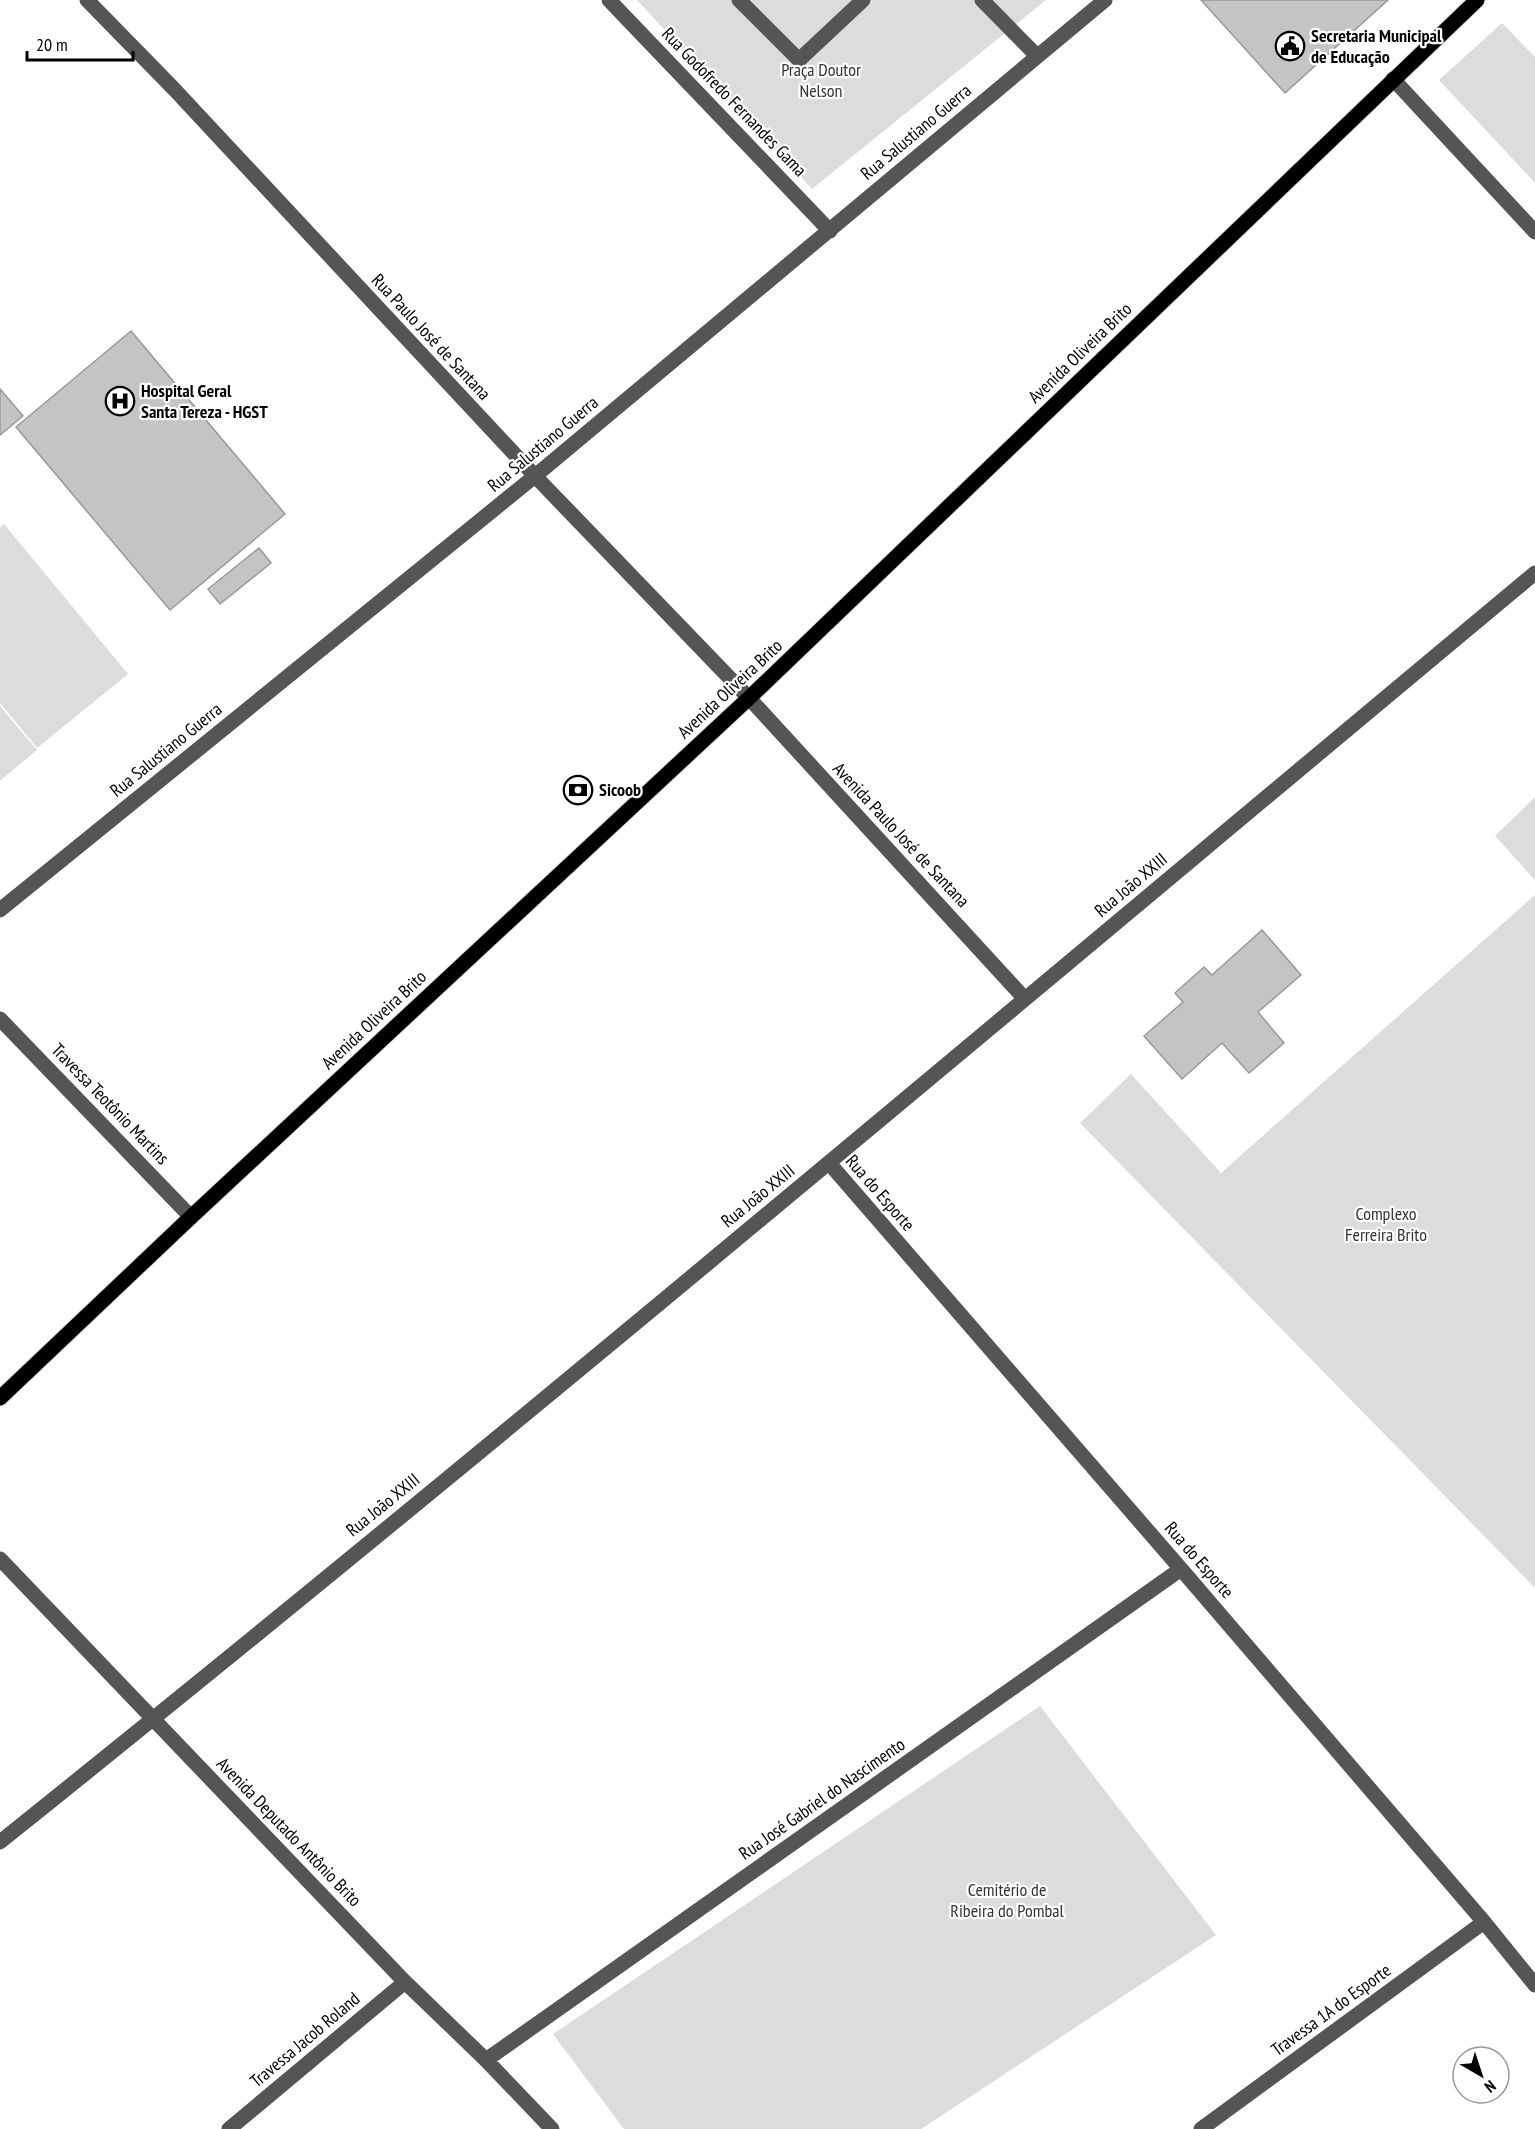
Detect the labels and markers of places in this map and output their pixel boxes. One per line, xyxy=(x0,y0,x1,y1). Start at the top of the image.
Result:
place label: Secretaria Municipal de Educação xyxy=(1311,24,1442,68)
public building icon: Secretaria Municipal de Educação xyxy=(1274,30,1306,62)
place label: Hospital Geral Santa Tereza - HGST xyxy=(141,379,268,423)
hospital icon: Hospital Geral Santa Tereza - HGST xyxy=(104,385,136,417)
bank icon: Sicoob xyxy=(562,774,594,806)
place label: Sicoob xyxy=(599,778,641,801)

